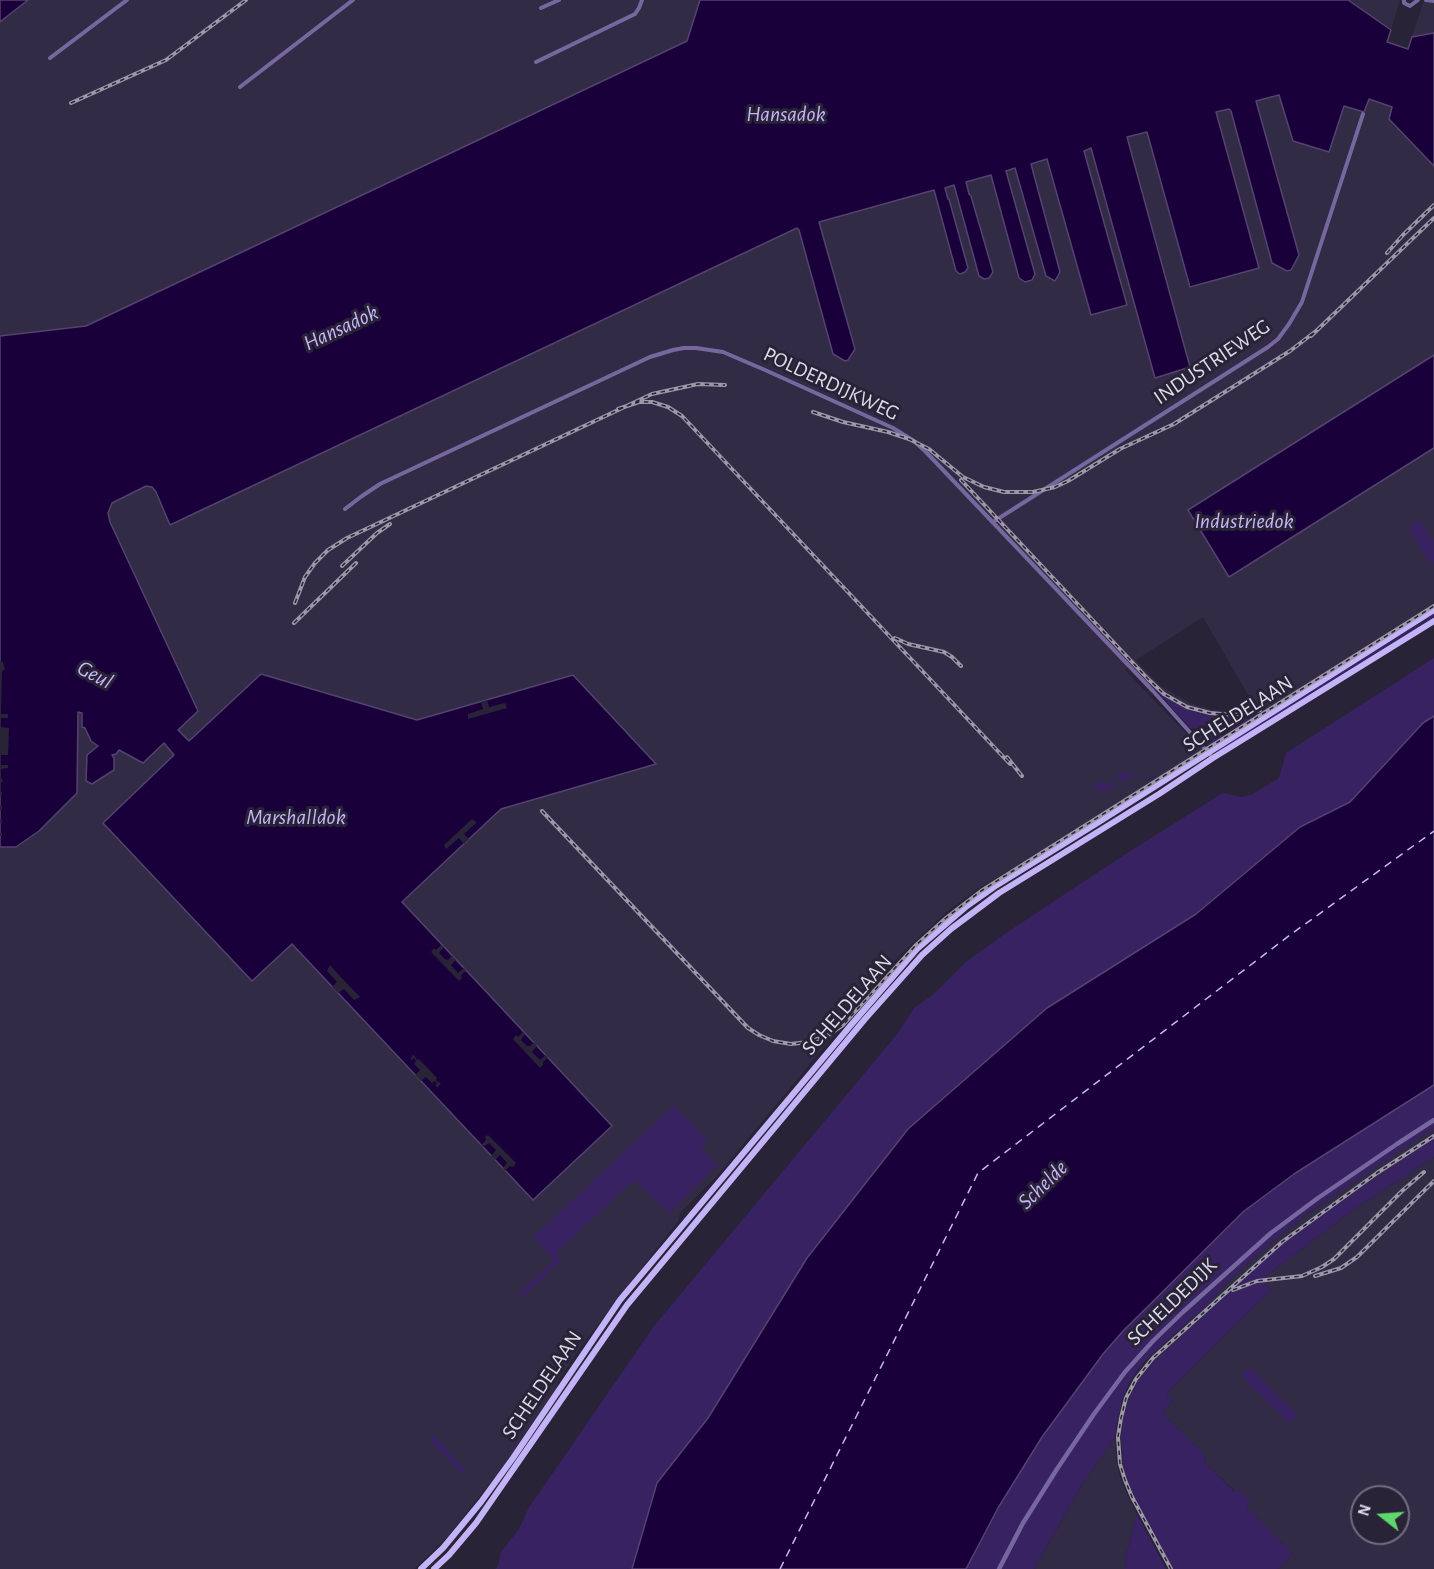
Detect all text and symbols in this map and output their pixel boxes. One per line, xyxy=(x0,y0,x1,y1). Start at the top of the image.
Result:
water label: Hansadok xyxy=(746,101,826,127)
water label: Hansadok xyxy=(299,299,383,357)
street label: INDUSTRIEWEG xyxy=(1149,314,1275,410)
street label: POLDERDIJKWEG xyxy=(759,342,903,426)
water label: Industriedok xyxy=(1194,508,1294,534)
water label: Geul xyxy=(73,655,117,695)
street label: SCHELDELAAN xyxy=(1178,670,1298,758)
water label: Marshalldok xyxy=(246,804,346,830)
street label: SCHELDELAAN xyxy=(796,950,898,1060)
water label: Schelde xyxy=(1013,1155,1073,1215)
street label: SCHELDEDIJK xyxy=(1122,1253,1222,1351)
street label: SCHELDELAAN xyxy=(497,1326,587,1444)
north arrow xyxy=(1350,1485,1410,1545)
text: N xyxy=(1355,1503,1374,1518)

